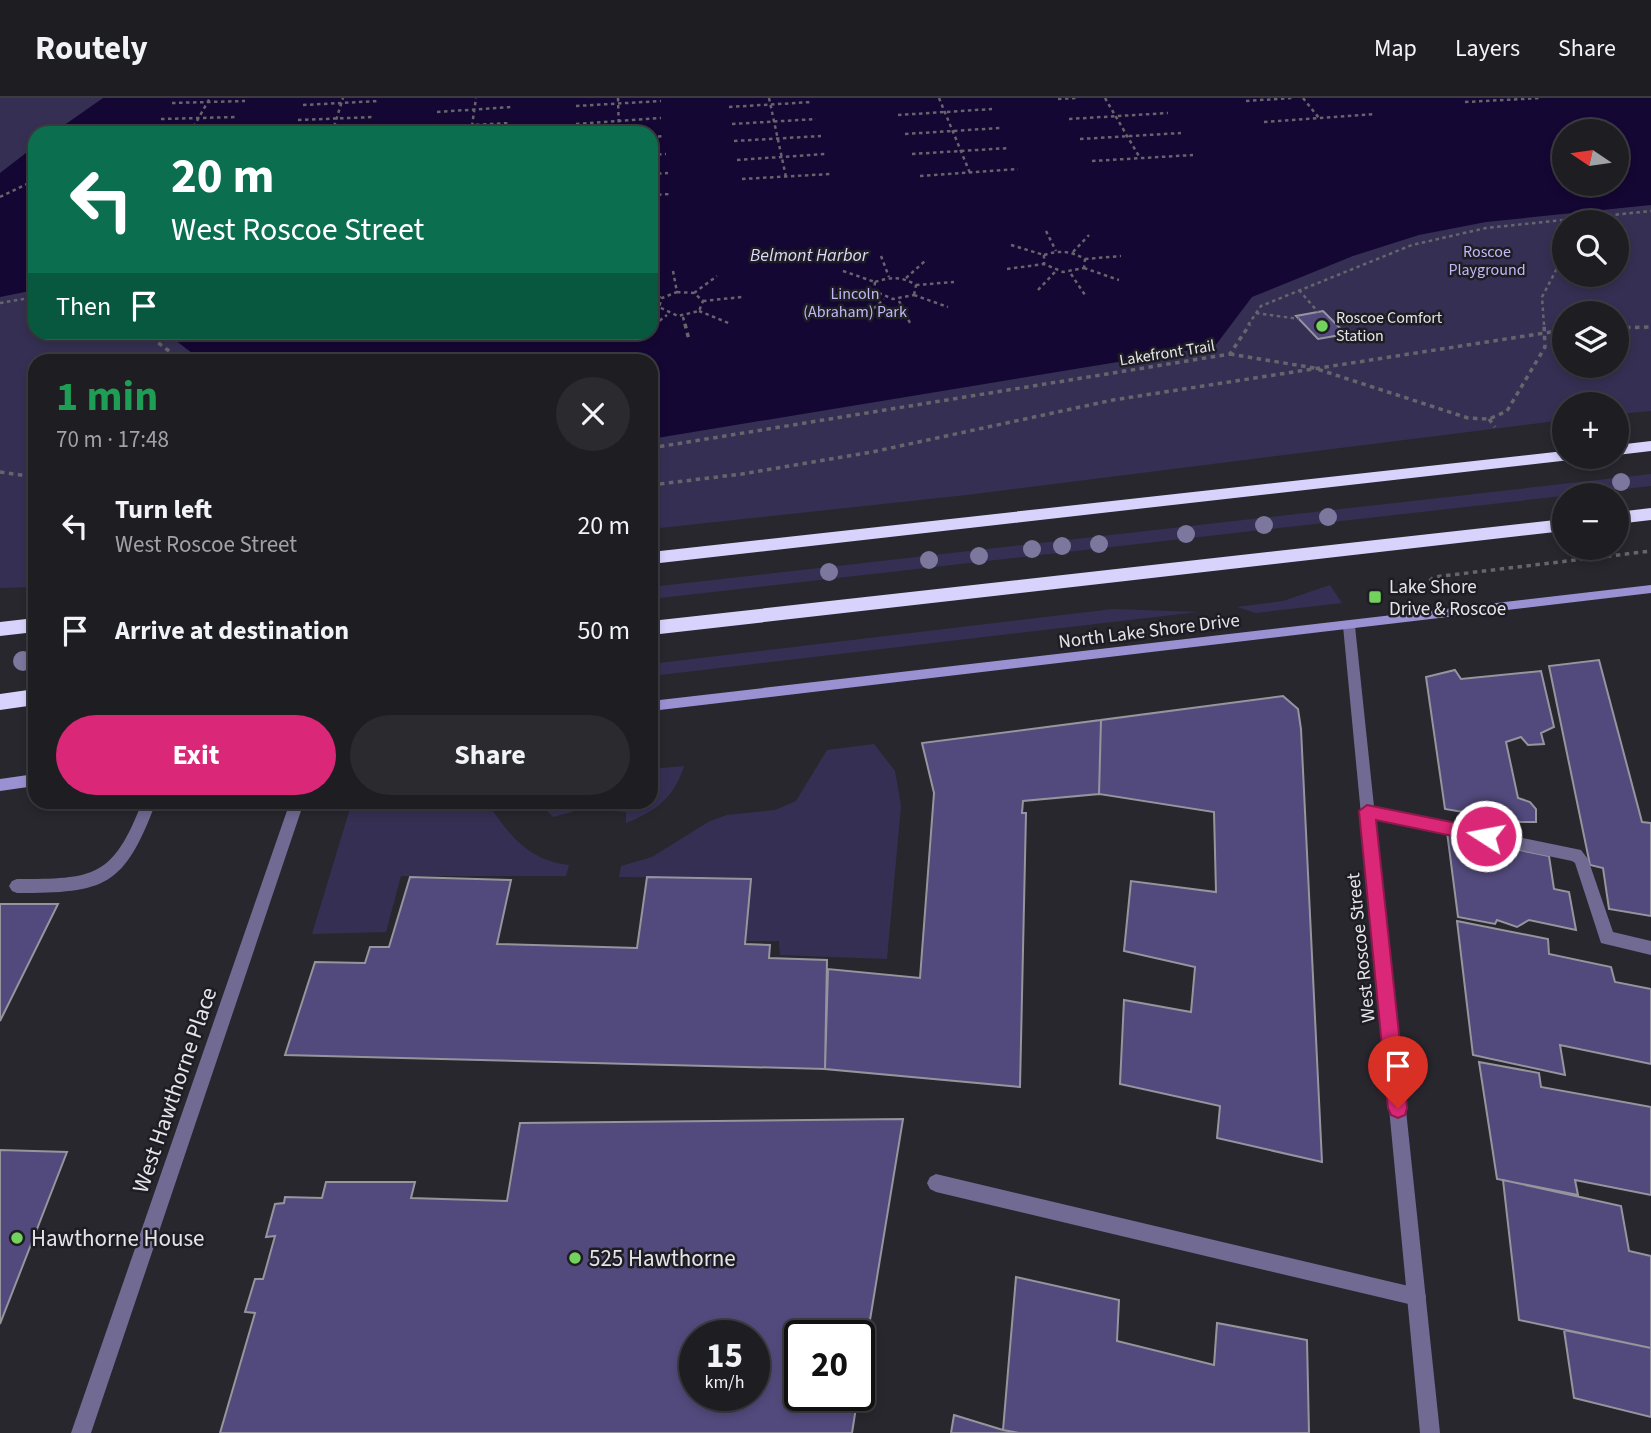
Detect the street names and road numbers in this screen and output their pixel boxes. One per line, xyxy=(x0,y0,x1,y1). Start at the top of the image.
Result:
street label: Lakefront Trail xyxy=(1118,335,1217,371)
street label: North Lake Shore Drive xyxy=(1057,607,1241,656)
street label: West Roscoe Street xyxy=(1340,871,1383,1024)
street label: West Hawthorne Place xyxy=(124,983,225,1197)

